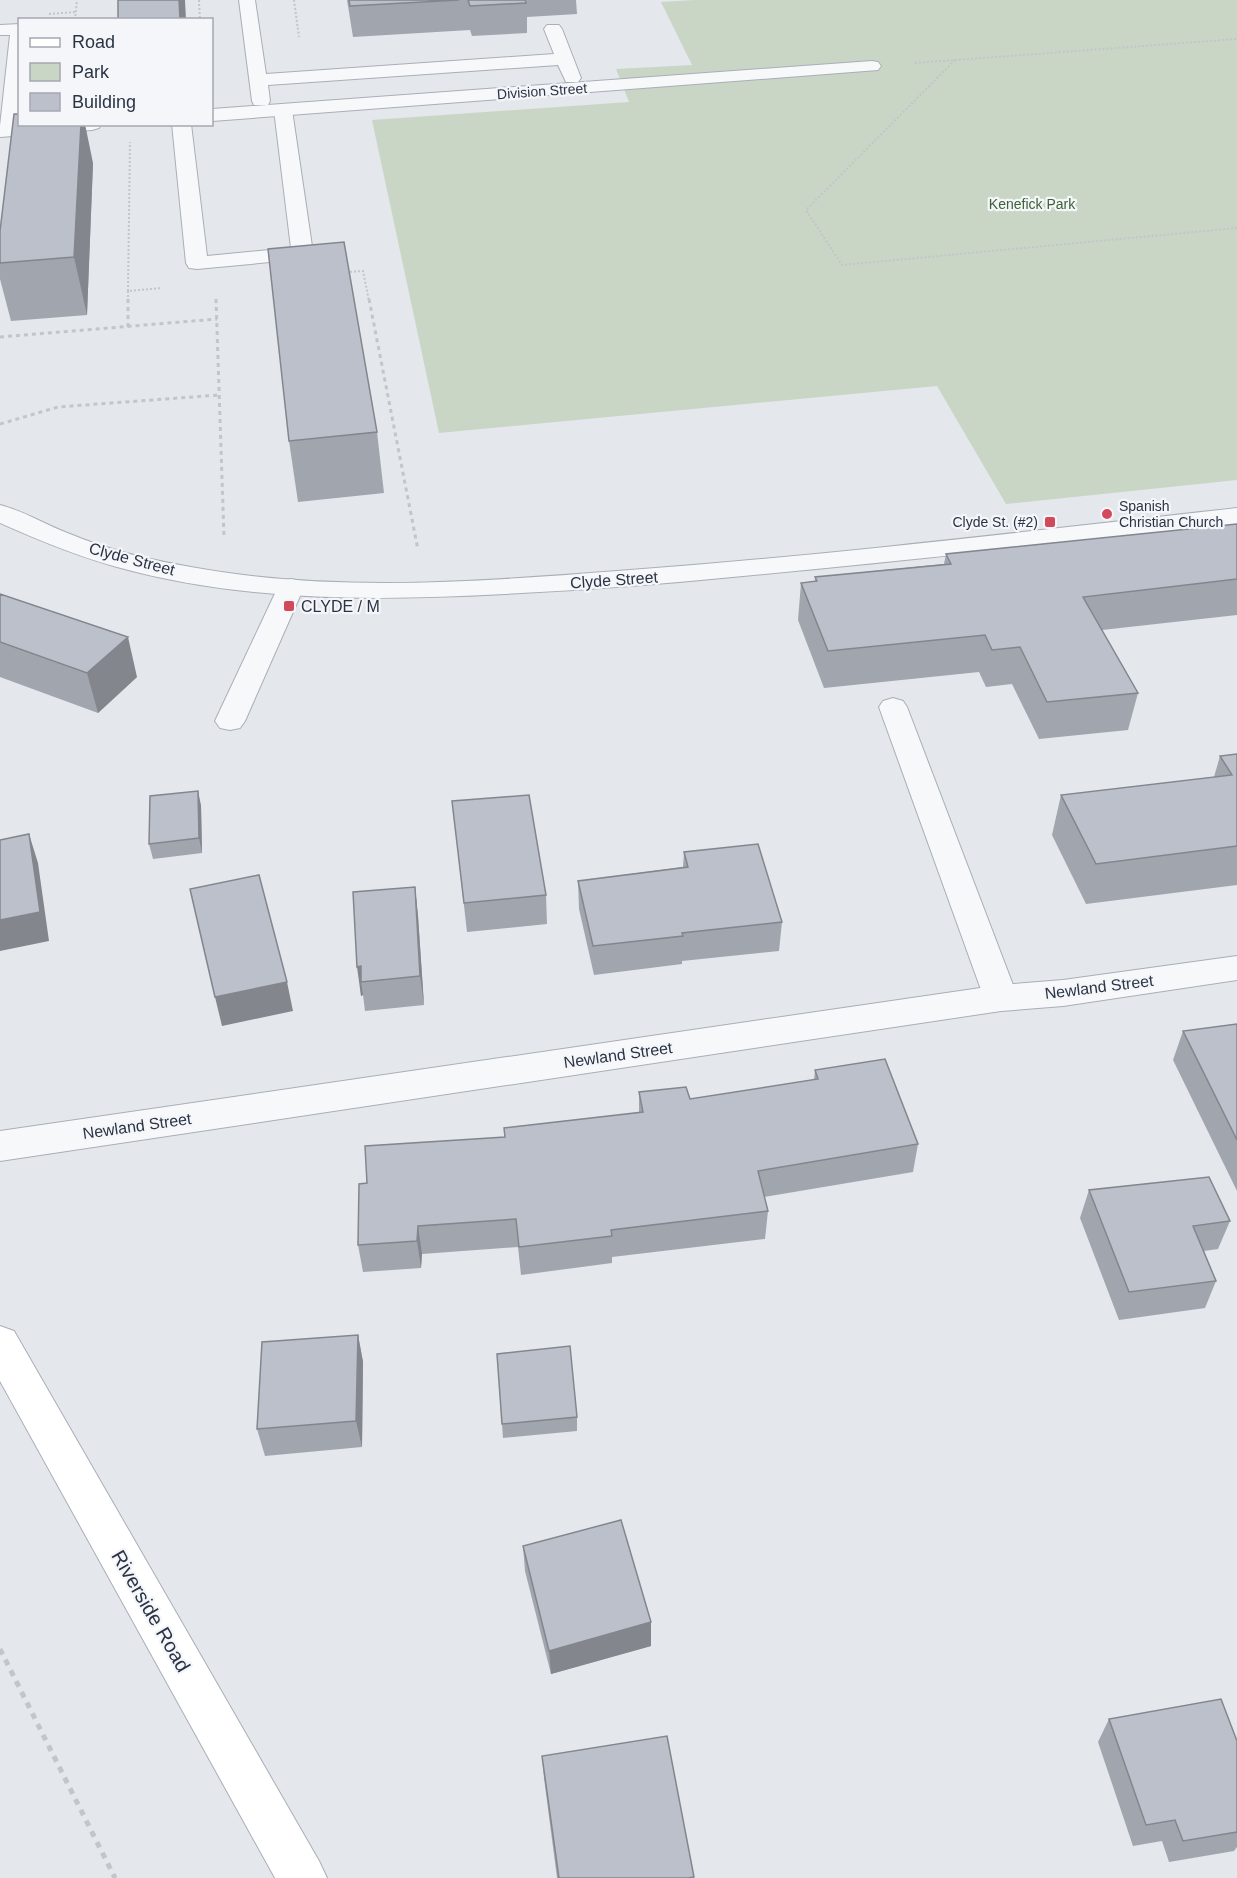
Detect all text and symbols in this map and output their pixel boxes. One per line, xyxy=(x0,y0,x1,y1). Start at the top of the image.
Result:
legend xyxy=(18,18,213,126)
text: Road xyxy=(72,32,115,52)
text: Park xyxy=(72,62,110,82)
street label: Division Street xyxy=(496,80,588,102)
text: Building xyxy=(72,92,136,112)
park label: Kenefick Park xyxy=(989,196,1076,212)
place label: Spanish Christian Church xyxy=(1119,498,1223,530)
marker: Spanish Christian Church xyxy=(1100,507,1114,521)
place label: Clyde St. (#2) xyxy=(952,514,1038,530)
marker: Clyde St. (#2) xyxy=(1043,515,1057,529)
street label: Clyde Street xyxy=(87,539,177,579)
street label: Clyde Street xyxy=(569,568,659,592)
place label: CLYDE / M xyxy=(301,598,380,615)
marker: CLYDE / M xyxy=(282,599,296,613)
street label: Newland Street xyxy=(1044,972,1155,1002)
street label: Newland Street xyxy=(563,1039,674,1071)
street label: Newland Street xyxy=(82,1110,193,1142)
street label: Riverside Road xyxy=(107,1546,195,1676)

